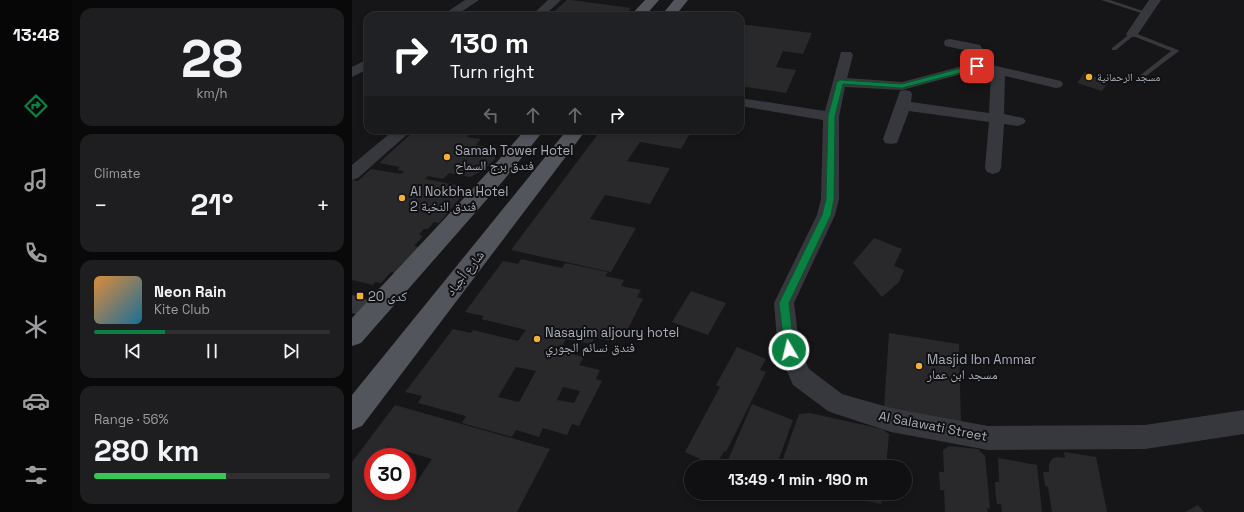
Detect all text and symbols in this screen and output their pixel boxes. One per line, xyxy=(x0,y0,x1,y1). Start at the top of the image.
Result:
text: 13:48 xyxy=(13,23,59,46)
text: 130 m xyxy=(450,25,529,61)
text: 28 xyxy=(181,26,243,92)
icon: right xyxy=(384,28,436,80)
pin xyxy=(960,49,994,83)
icon: arrive xyxy=(966,55,988,77)
text: Turn right xyxy=(450,60,534,83)
place label: مسجد الرحمانية xyxy=(1097,70,1160,84)
marker: مسجد الرحمانية xyxy=(1084,72,1094,82)
text: km/h xyxy=(197,85,227,102)
icon: directions xyxy=(22,92,50,120)
icon: left xyxy=(480,104,502,126)
icon: ahead xyxy=(522,104,544,126)
icon: ahead xyxy=(564,104,586,126)
icon: right xyxy=(606,104,628,126)
place label: Samah Tower Hotel فندق برج السماح xyxy=(455,142,573,175)
marker: Samah Tower Hotel فندق برج السماح xyxy=(442,152,452,162)
text: Climate xyxy=(94,165,140,182)
icon: music xyxy=(22,166,50,194)
place label: Al Nokbha Hotel 2 فندق النخبة xyxy=(410,183,508,215)
text: 21° xyxy=(190,185,234,224)
text: − xyxy=(94,191,108,219)
text: + xyxy=(316,191,330,219)
marker: Al Nokbha Hotel 2 فندق النخبة xyxy=(397,193,407,203)
icon: phone xyxy=(22,239,50,267)
street label: شارع أجياد xyxy=(442,247,489,300)
text: Neon Rain xyxy=(154,282,226,301)
place label: كدى 20 xyxy=(368,288,408,305)
marker: كدى 20 xyxy=(355,291,365,301)
text: Kite Club xyxy=(154,301,210,318)
icon: climate xyxy=(22,313,50,341)
place label: Nasayim aljoury hotel فندق نسائم الجوري xyxy=(545,324,679,358)
position arrow xyxy=(768,329,810,371)
marker: Nasayim aljoury hotel فندق نسائم الجوري xyxy=(532,334,542,344)
icon: previous xyxy=(122,340,144,362)
icon: pause xyxy=(201,340,223,362)
icon: next xyxy=(280,340,302,362)
place label: Masjid Ibn Ammar مسجد ابن عمار xyxy=(926,351,1036,383)
marker: Masjid Ibn Ammar مسجد ابن عمار xyxy=(914,361,924,371)
icon: car xyxy=(22,387,50,415)
street label: Al Salawati Street xyxy=(877,407,989,445)
text: Range · 56% xyxy=(94,411,169,428)
text: 280 km xyxy=(94,431,199,470)
speed limit sign: 30 xyxy=(364,448,416,500)
icon: filters xyxy=(22,461,50,489)
text: 13:49 · 1 min · 190 m xyxy=(728,470,868,489)

